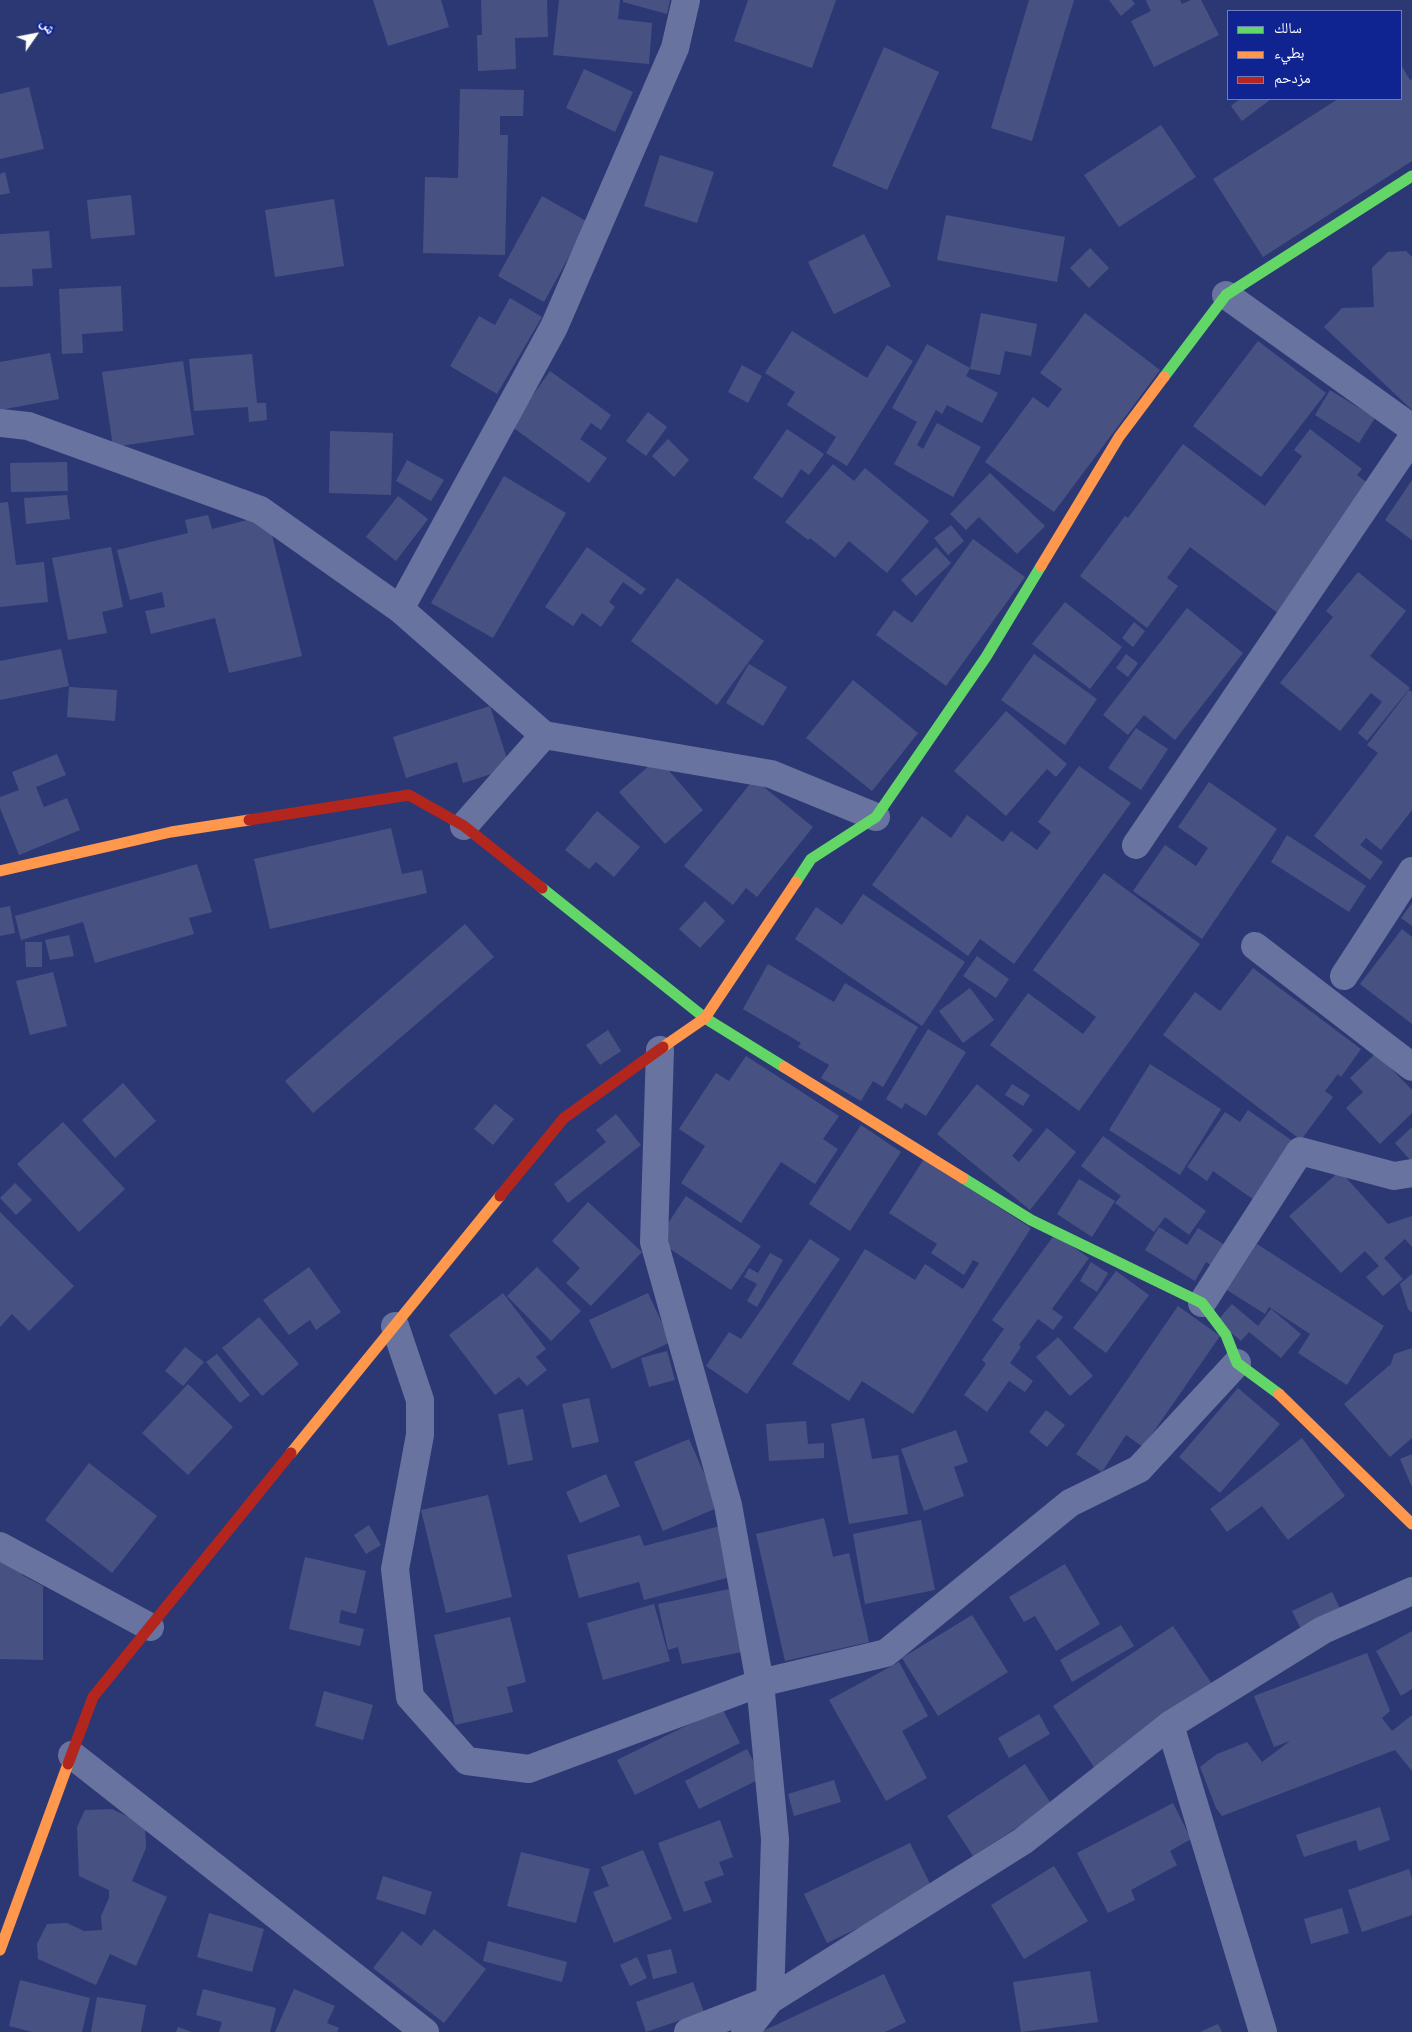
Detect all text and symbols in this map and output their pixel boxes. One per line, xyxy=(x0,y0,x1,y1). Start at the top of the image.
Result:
north arrow xyxy=(10,10,60,60)
legend xyxy=(1227,10,1402,100)
text: ش xyxy=(37,16,59,37)
text: سالك xyxy=(1274,19,1302,37)
text: بطيء xyxy=(1274,44,1304,62)
text: مزدحم xyxy=(1274,69,1311,87)

